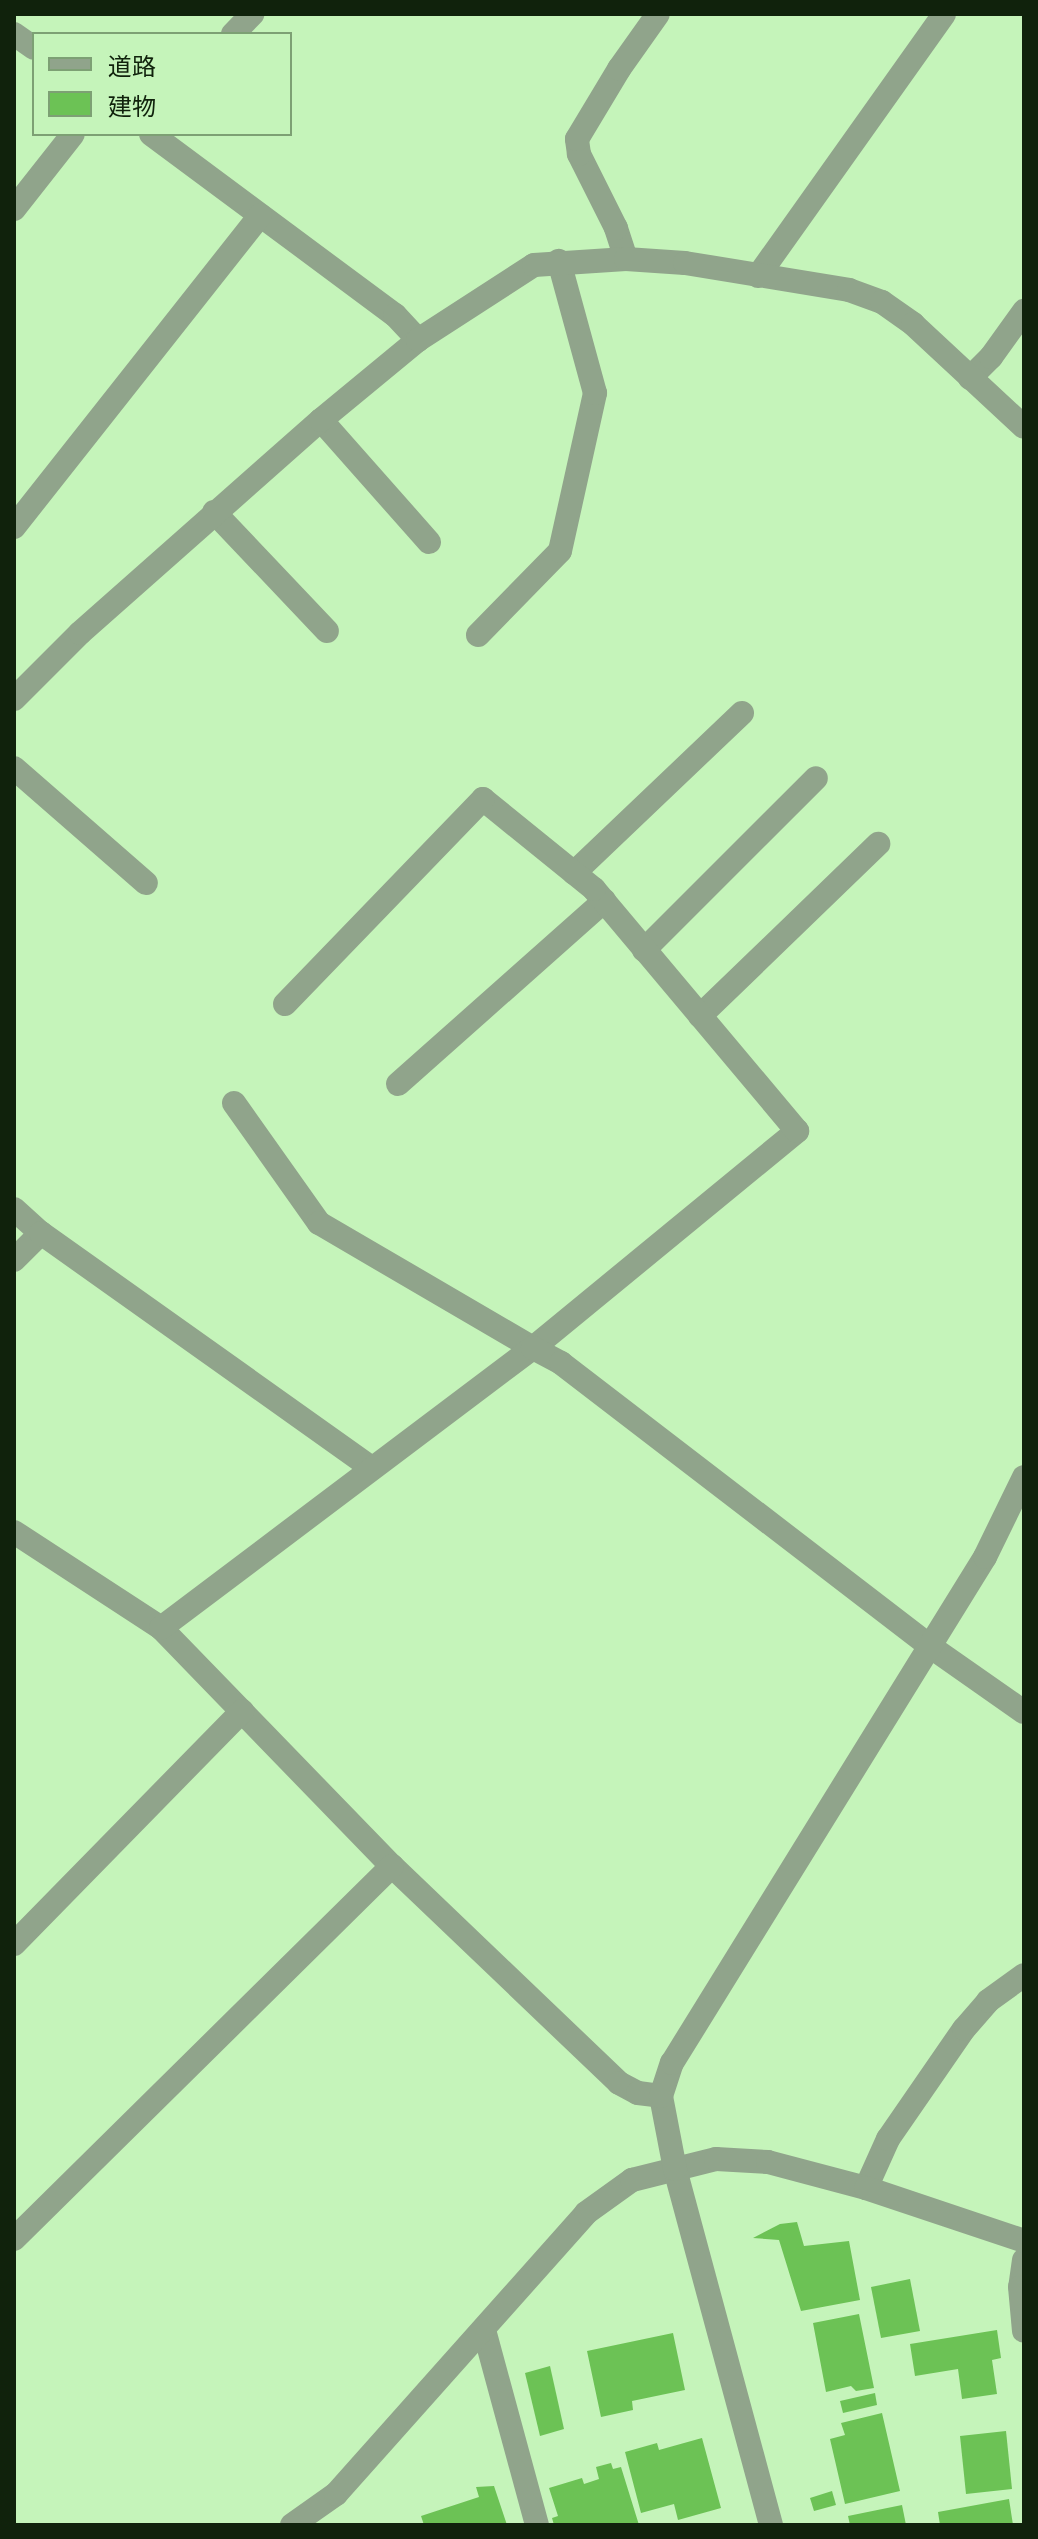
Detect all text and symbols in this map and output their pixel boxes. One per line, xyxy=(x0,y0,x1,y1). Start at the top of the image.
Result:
legend xyxy=(32,32,292,136)
text: 道路 xyxy=(108,53,156,81)
text: 建物 xyxy=(108,93,156,121)

